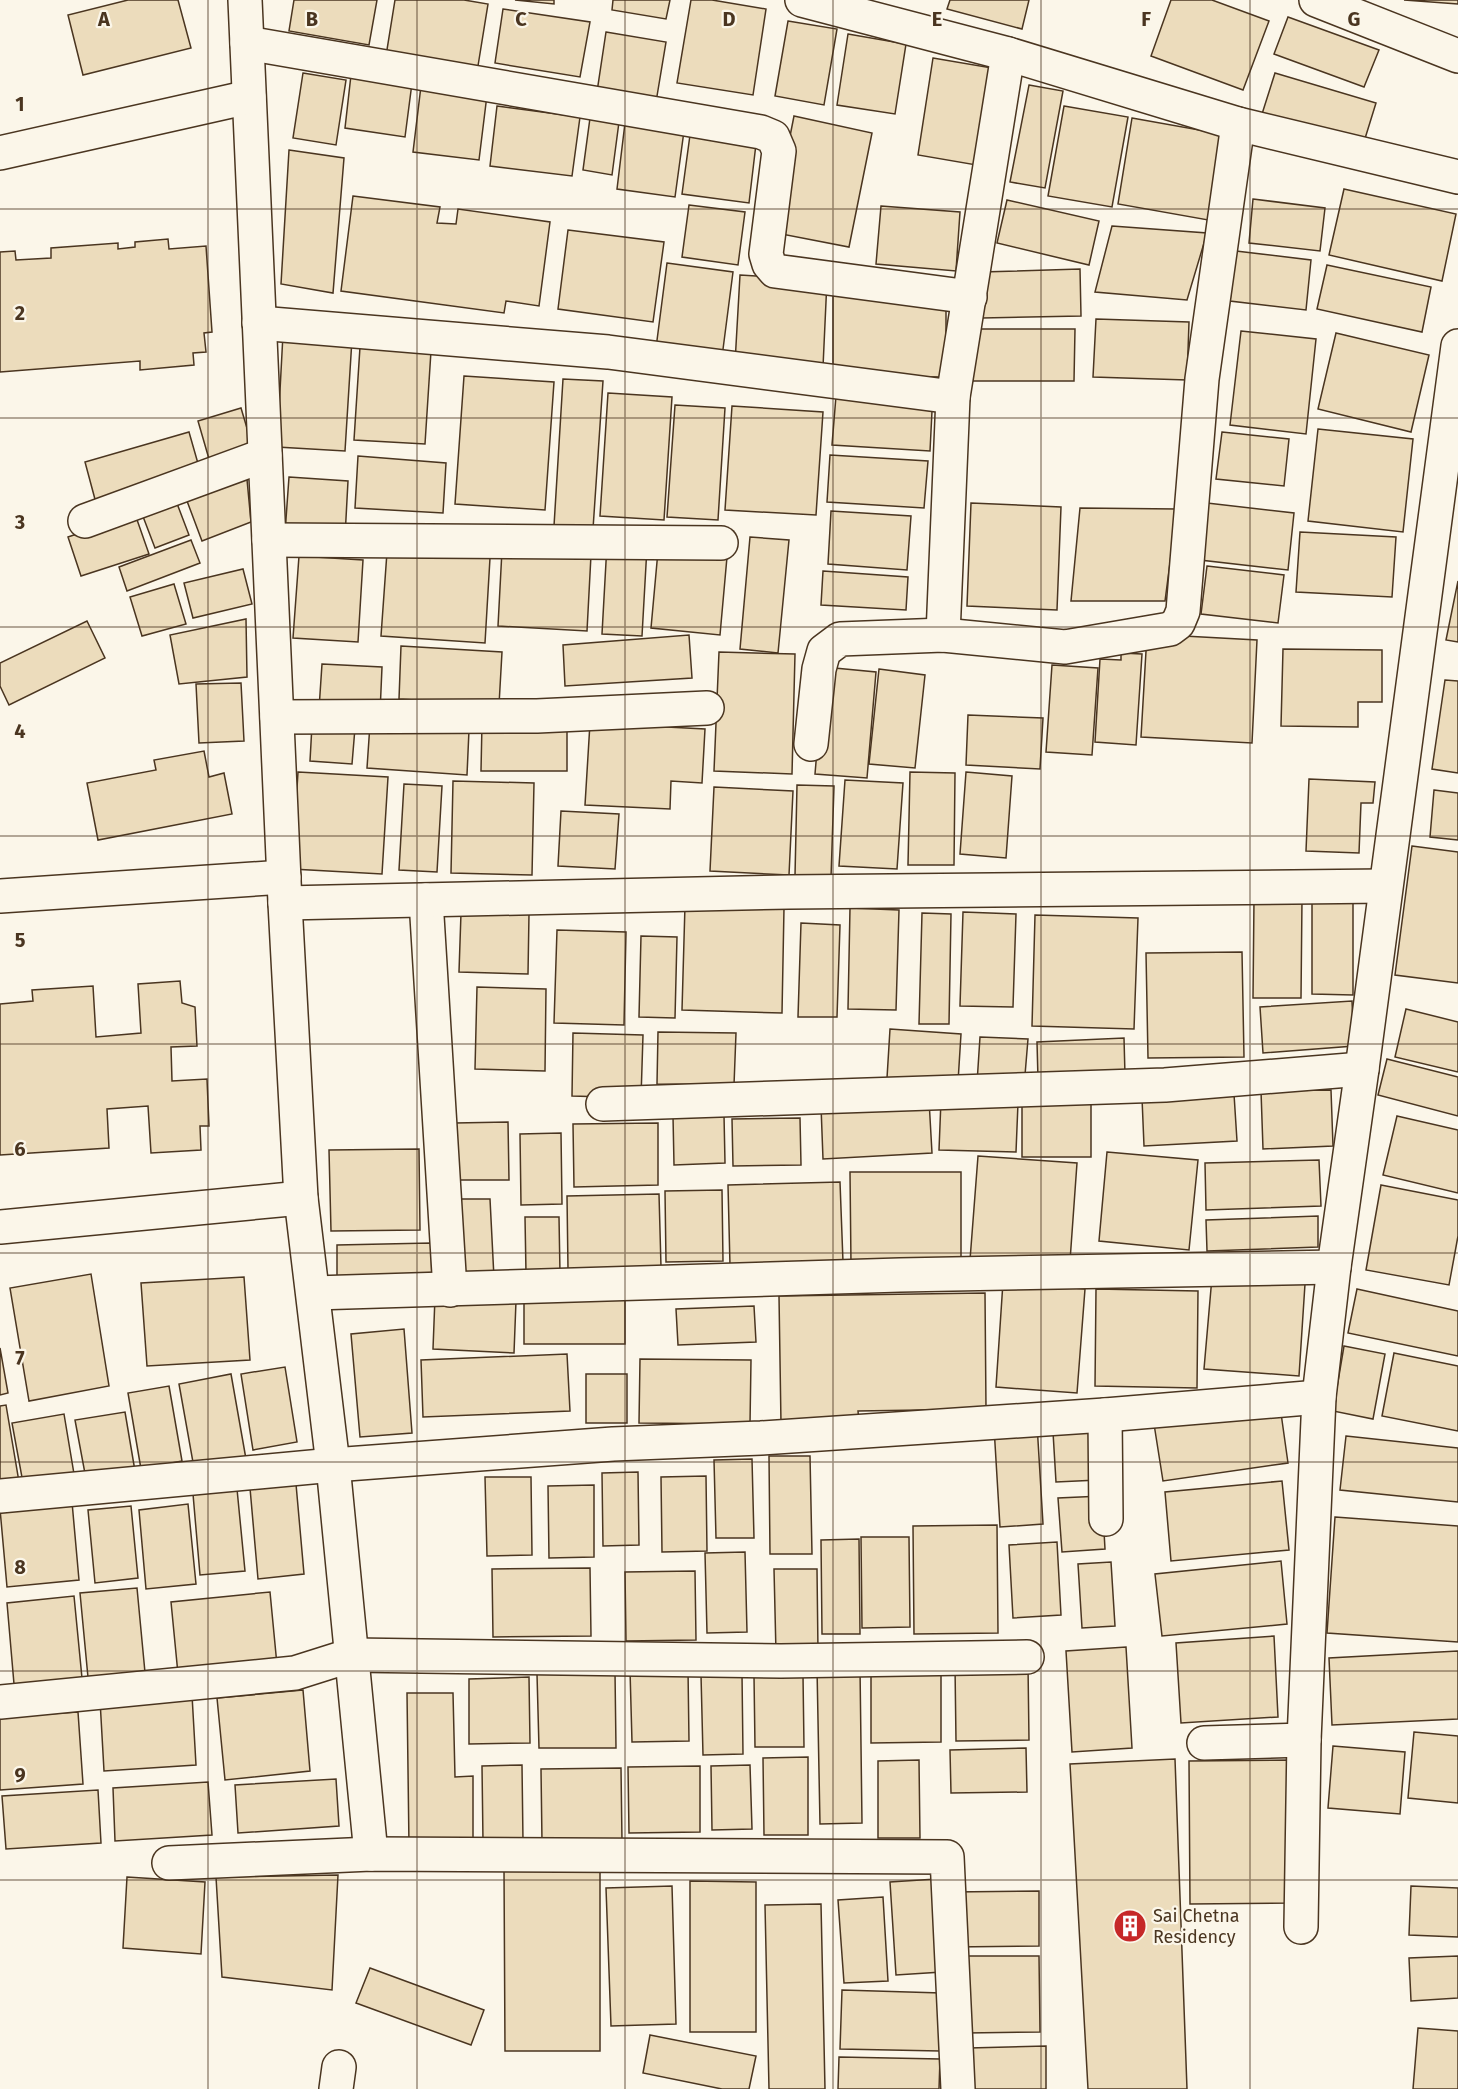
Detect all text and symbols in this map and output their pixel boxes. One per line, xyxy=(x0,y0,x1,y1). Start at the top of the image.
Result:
text: A xyxy=(97,7,111,31)
text: B xyxy=(306,7,318,31)
text: C xyxy=(515,7,527,31)
text: D xyxy=(722,7,736,31)
text: E xyxy=(932,7,942,31)
text: F xyxy=(1141,7,1151,31)
text: G xyxy=(1348,7,1360,31)
text: 1 xyxy=(15,92,25,116)
text: 2 xyxy=(15,301,25,325)
text: 3 xyxy=(14,510,25,534)
text: 4 xyxy=(14,719,26,743)
text: 5 xyxy=(15,928,26,952)
text: 6 xyxy=(14,1137,26,1161)
text: 7 xyxy=(15,1346,25,1370)
text: 8 xyxy=(14,1555,26,1579)
text: 9 xyxy=(14,1763,26,1787)
place label: Sai Chetna Residency xyxy=(1153,1905,1240,1948)
building icon: Sai Chetna Residency xyxy=(1112,1908,1148,1944)

